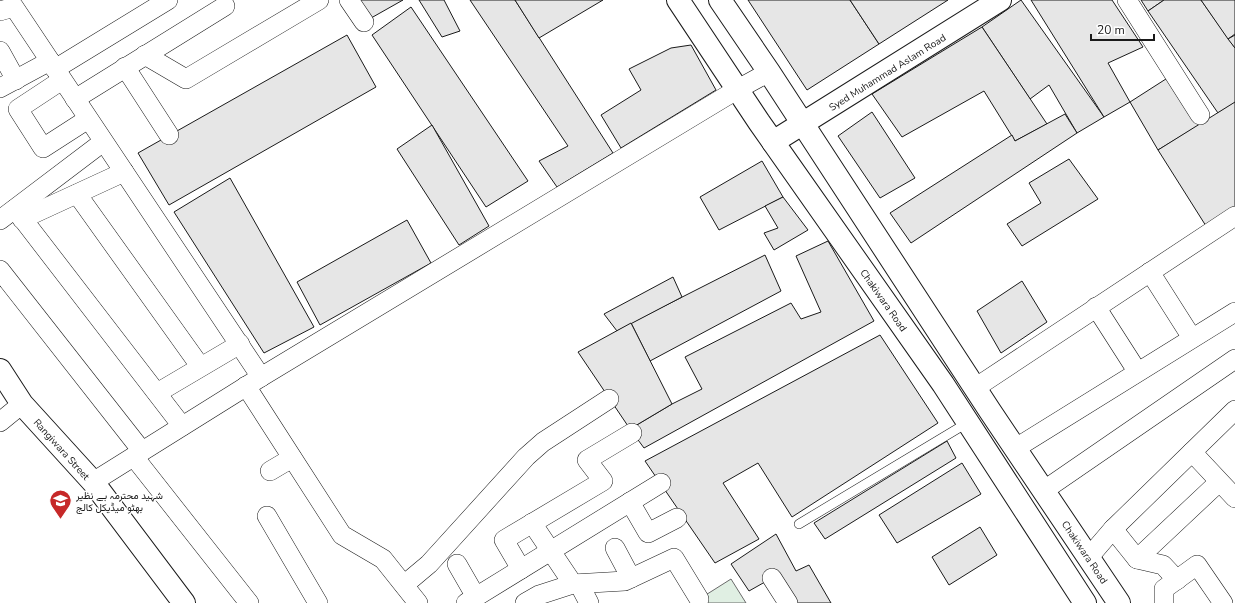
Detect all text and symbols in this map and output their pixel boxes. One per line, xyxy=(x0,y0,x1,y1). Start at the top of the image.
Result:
scale bar xyxy=(1091,16,1154,42)
text: 20 m xyxy=(1097,22,1125,38)
street label: Syed Muhammad Aslam Road xyxy=(826,31,949,115)
street label: Chakiwara Road xyxy=(856,267,910,335)
street label: Rangiwara Street xyxy=(30,416,93,484)
school or university icon: شہید محترمہ بے نظیر بھٹو میڈیکل کالج xyxy=(48,488,74,521)
place label: شہید محترمہ بے نظیر بھٹو میڈیکل کالج xyxy=(75,489,163,515)
street label: Chakiwara Road xyxy=(1058,518,1111,587)

